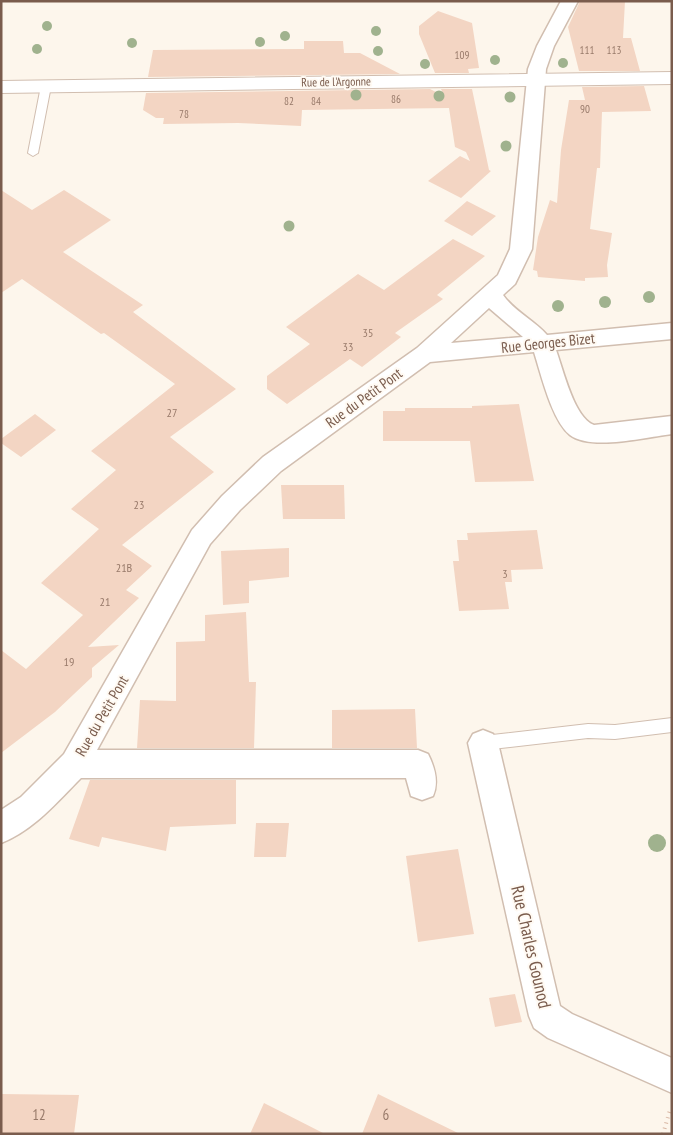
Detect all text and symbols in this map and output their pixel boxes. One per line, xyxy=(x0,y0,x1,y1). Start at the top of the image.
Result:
house number: 111 xyxy=(580,43,594,57)
house number: 113 xyxy=(607,43,621,57)
house number: 109 xyxy=(455,48,469,62)
street label: Rue de l'Argonne xyxy=(301,73,371,90)
house number: 86 xyxy=(391,92,401,106)
house number: 82 xyxy=(284,94,294,108)
house number: 84 xyxy=(311,94,321,108)
house number: 90 xyxy=(580,102,590,116)
house number: 78 xyxy=(179,107,189,121)
house number: 35 xyxy=(363,325,373,340)
street label: Rue Georges Bizet xyxy=(500,328,596,357)
house number: 33 xyxy=(343,339,353,354)
street label: Rue du Petit Pont xyxy=(322,363,406,432)
house number: 27 xyxy=(167,405,177,420)
house number: 23 xyxy=(134,497,144,512)
house number: 21B xyxy=(116,560,133,575)
house number: 3 xyxy=(502,566,508,581)
house number: 21 xyxy=(100,594,110,609)
house number: 19 xyxy=(64,654,74,669)
street label: Rue du Petit Pont xyxy=(71,672,132,759)
street label: Rue Charles Gounod xyxy=(506,883,557,1011)
house number: 12 xyxy=(32,1105,46,1124)
house number: 6 xyxy=(383,1105,390,1124)

